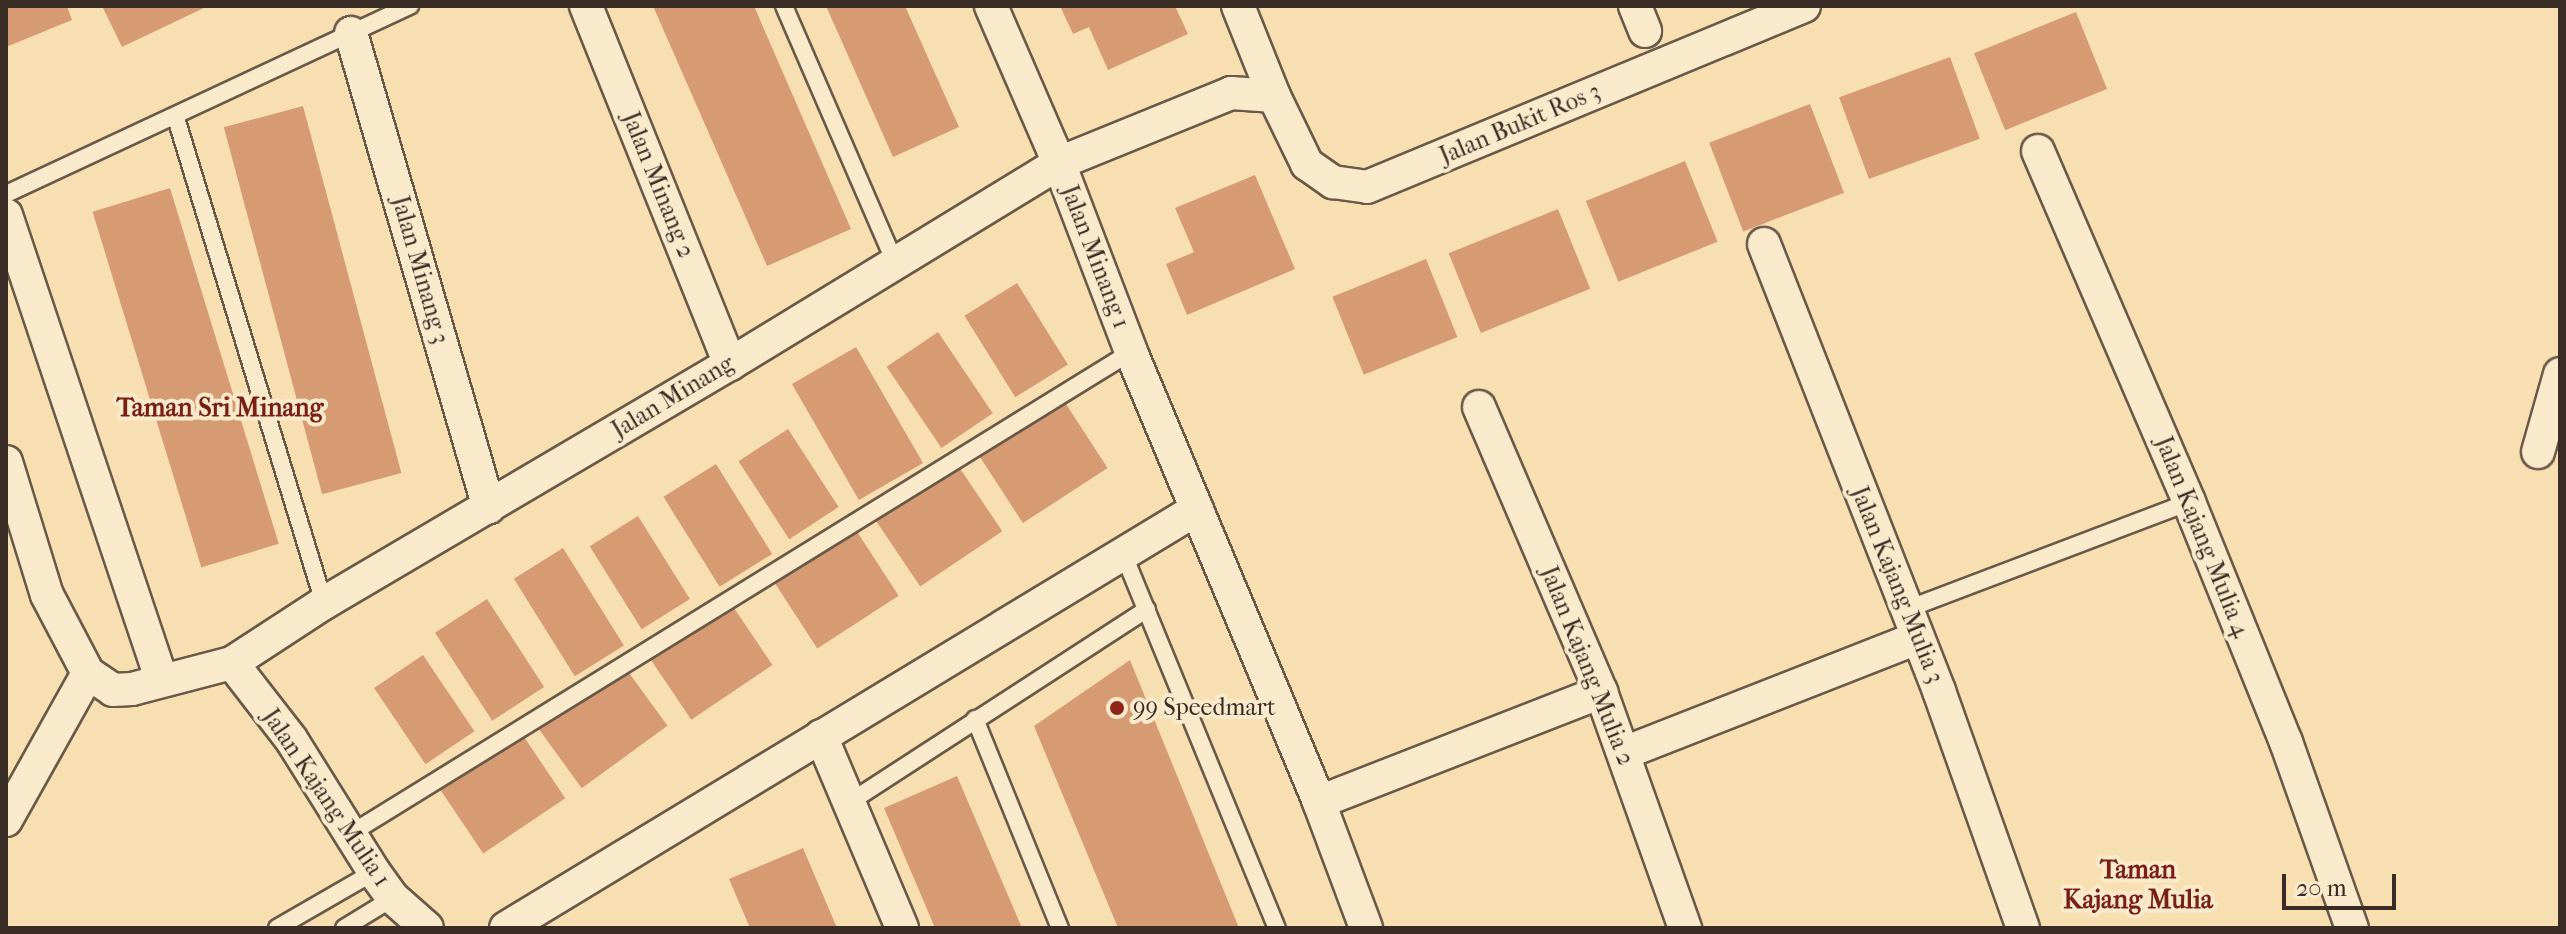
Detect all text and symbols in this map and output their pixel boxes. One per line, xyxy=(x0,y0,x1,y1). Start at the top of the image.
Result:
street label: Jalan Bukit Ros 3 xyxy=(1435,77,1605,171)
street label: Jalan Minang 2 xyxy=(616,108,700,262)
street label: Jalan Minang 1 xyxy=(1055,181,1135,333)
street label: Jalan Minang 3 xyxy=(385,193,455,347)
street label: Jalan Minang xyxy=(607,349,739,445)
district label: Taman Sri Minang xyxy=(117,392,323,424)
street label: Jalan Kajang Mulia 4 xyxy=(2149,432,2255,642)
street label: Jalan Kajang Mulia 3 xyxy=(1844,482,1950,688)
street label: Jalan Kajang Mulia 2 xyxy=(1534,562,1640,770)
place label: 99 Speedmart xyxy=(1133,694,1276,722)
marker: 99 Speedmart xyxy=(1108,699,1126,717)
street label: Jalan Kajang Mulia 1 xyxy=(256,704,396,892)
district label: Taman Kajang Mulia xyxy=(2063,854,2213,916)
scale bar xyxy=(2286,858,2400,908)
text: 20 m xyxy=(2296,874,2347,902)

